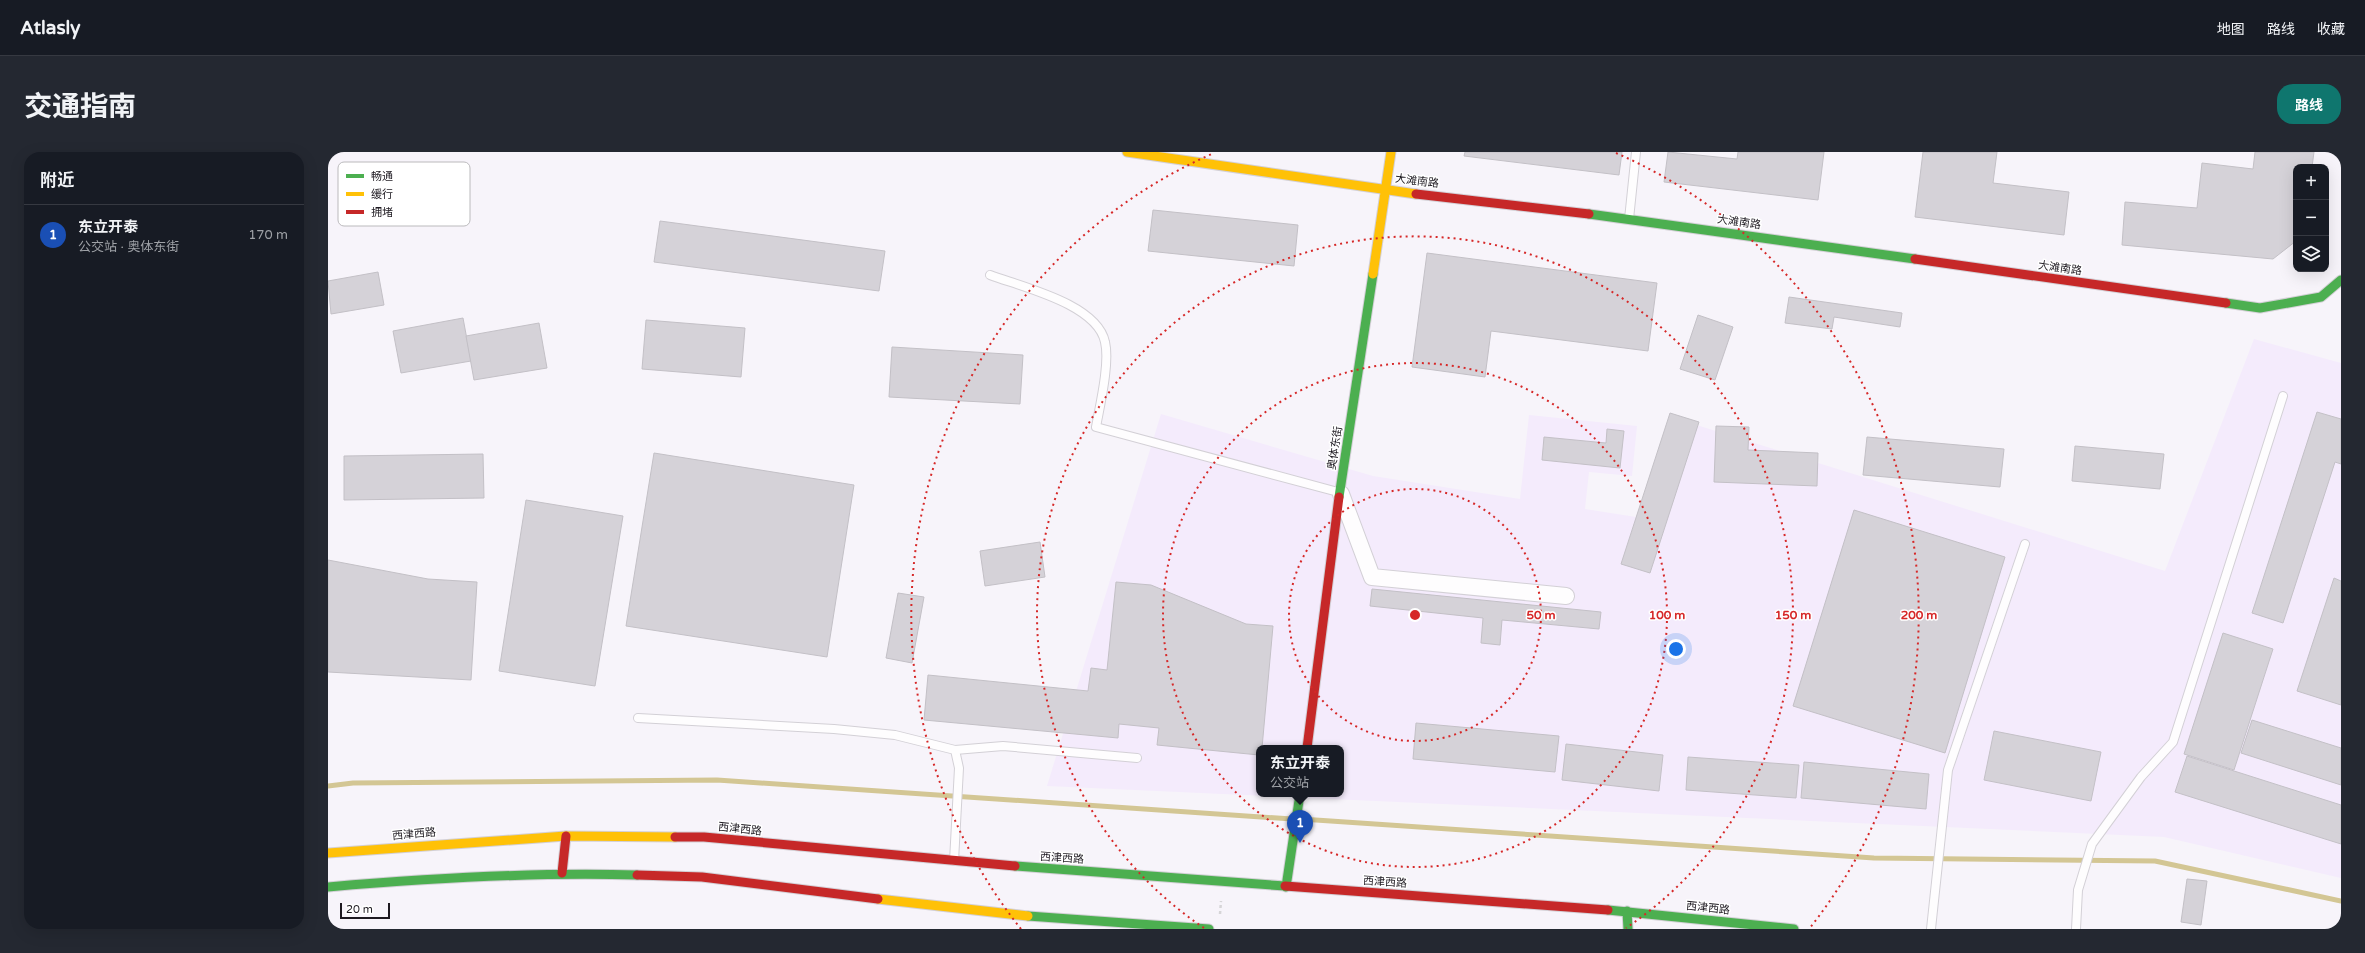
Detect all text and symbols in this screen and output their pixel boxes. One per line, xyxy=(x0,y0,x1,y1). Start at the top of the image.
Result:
text: Atlasly xyxy=(20,17,80,39)
text: 地图 xyxy=(2217,21,2245,38)
text: 路线 xyxy=(2267,21,2295,38)
text: 收藏 xyxy=(2317,21,2345,38)
button: 路线 xyxy=(2277,84,2341,124)
text: 交通指南 xyxy=(24,90,136,124)
legend xyxy=(338,162,470,226)
map controls xyxy=(2293,164,2329,272)
button: + xyxy=(2293,164,2329,200)
text: 附近 xyxy=(40,170,74,191)
text: 畅通 xyxy=(371,170,393,183)
street label: 大滩南路 xyxy=(1394,172,1440,190)
text: 缓行 xyxy=(371,188,393,201)
button: − xyxy=(2293,200,2329,236)
text: 拥堵 xyxy=(371,206,393,219)
street label: 大滩南路 xyxy=(1716,213,1762,231)
text: 东立开泰 xyxy=(78,218,138,236)
text: 1 xyxy=(49,227,57,243)
text: 170 m xyxy=(248,227,288,243)
button: layers xyxy=(2293,236,2329,272)
text: 公交站 · 奥体东街 xyxy=(78,239,179,255)
street label: 大滩南路 xyxy=(2037,259,2083,277)
street label: 奥体东街 xyxy=(1325,425,1345,471)
centre of rings xyxy=(1408,608,1422,622)
text: 50 m xyxy=(1526,608,1556,622)
text: 100 m xyxy=(1649,608,1685,622)
text: 150 m xyxy=(1775,608,1811,622)
text: 200 m xyxy=(1901,608,1937,622)
your location xyxy=(1666,639,1686,659)
popup xyxy=(1256,745,1344,797)
text: 东立开泰 xyxy=(1270,754,1330,772)
text: 公交站 xyxy=(1270,775,1309,791)
pin: 1 xyxy=(1287,810,1313,843)
street label: 西津西路 xyxy=(717,820,763,838)
street label: 西津西路 xyxy=(392,826,436,842)
street label: 西津西路 xyxy=(1040,850,1084,866)
street label: 西津西路 xyxy=(1363,874,1407,890)
street label: 西津西路 xyxy=(1685,899,1731,917)
scale bar xyxy=(340,901,390,920)
text: 20 m xyxy=(346,903,373,916)

